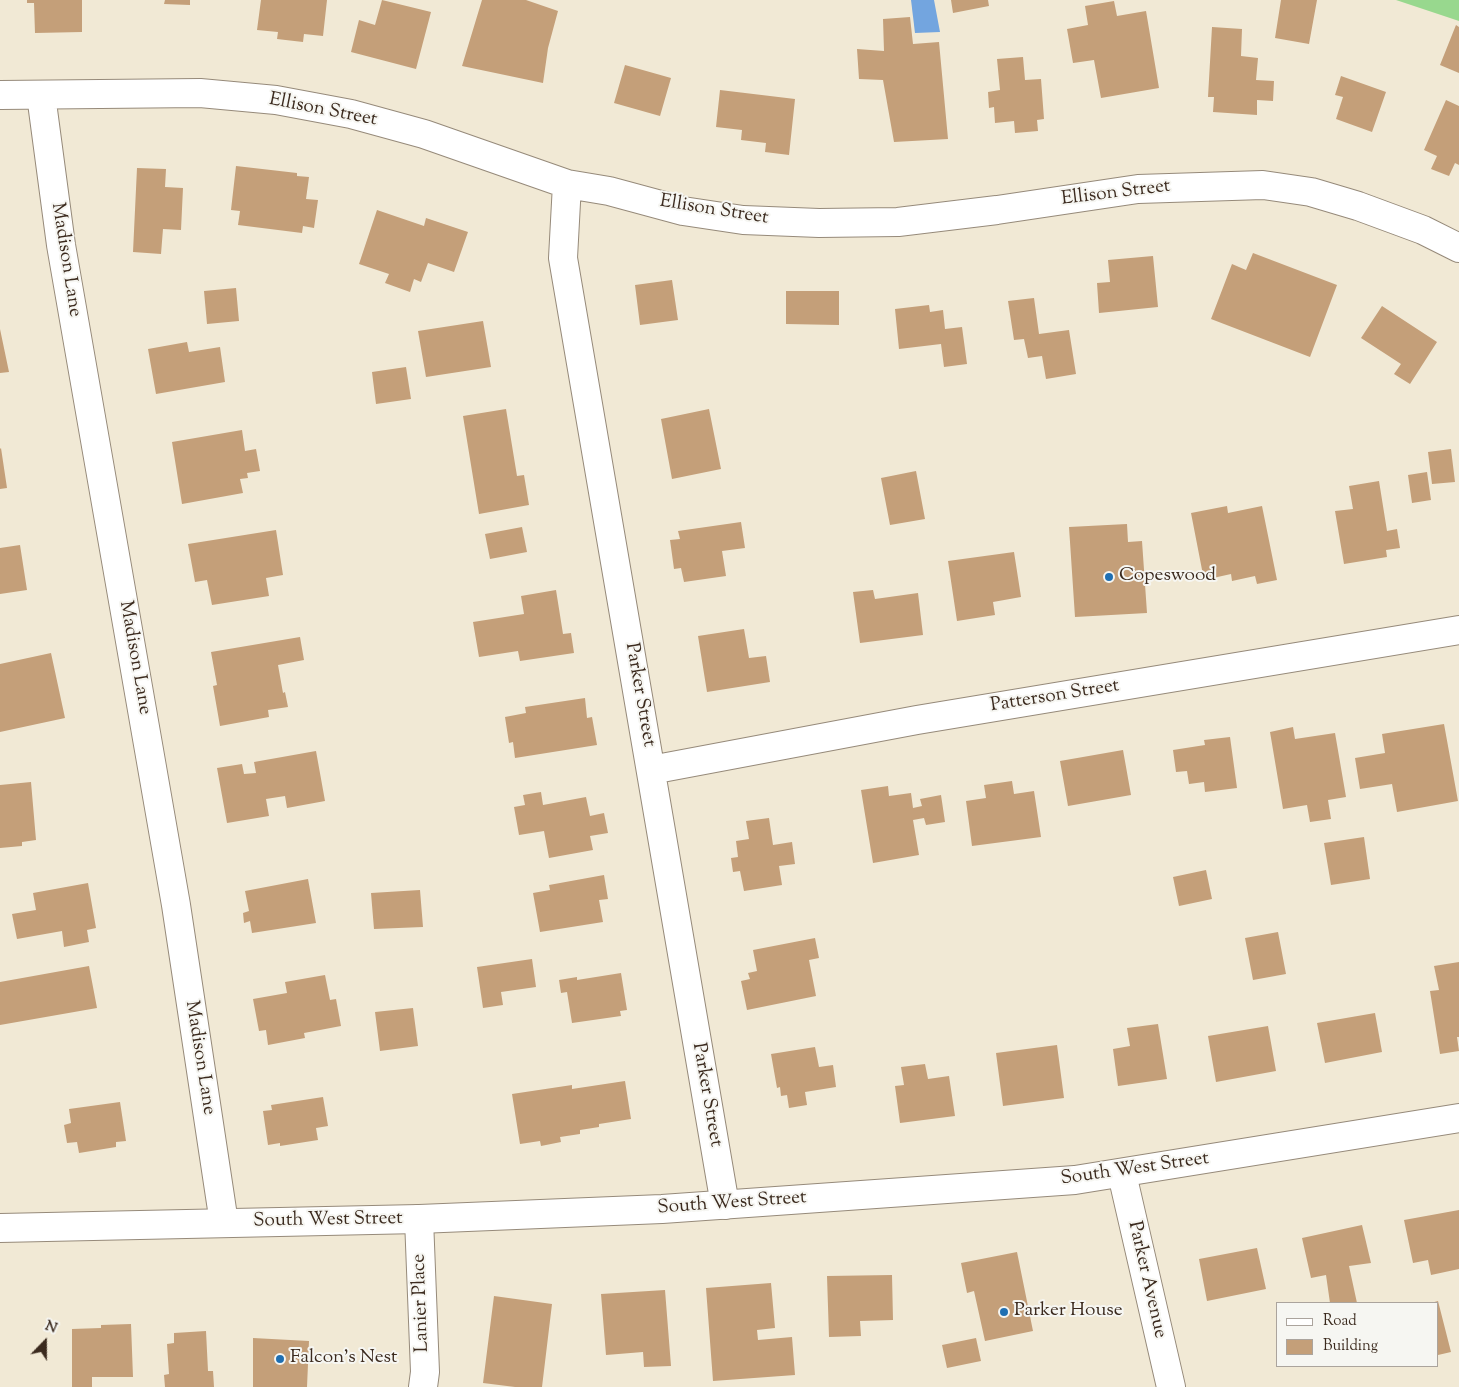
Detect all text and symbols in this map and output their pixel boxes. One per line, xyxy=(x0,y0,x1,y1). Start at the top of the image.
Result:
street label: Ellison Street xyxy=(267,89,379,133)
street label: Ellison Street xyxy=(1060,176,1172,212)
street label: Ellison Street xyxy=(658,191,770,231)
street label: Madison Lane xyxy=(45,201,85,319)
place label: Copeswood xyxy=(1119,566,1216,588)
marker: Copeswood xyxy=(1103,571,1115,583)
street label: Madison Lane xyxy=(113,599,155,717)
street label: Parker Street xyxy=(619,641,659,749)
street label: Patterson Street xyxy=(989,676,1121,718)
street label: Madison Lane xyxy=(179,999,219,1117)
street label: Parker Street xyxy=(686,1041,726,1149)
street label: South West Street xyxy=(1059,1148,1211,1192)
street label: South West Street xyxy=(657,1187,807,1221)
street label: South West Street xyxy=(253,1208,403,1234)
street label: Parker Avenue xyxy=(1121,1219,1171,1341)
street label: Lanier Place xyxy=(409,1253,435,1353)
place label: Parker House xyxy=(1014,1301,1123,1323)
legend xyxy=(1276,1302,1439,1367)
marker: Parker House xyxy=(998,1306,1010,1318)
text: Road xyxy=(1323,1311,1357,1332)
north arrow xyxy=(20,1317,70,1367)
text: N xyxy=(42,1317,60,1339)
text: Building xyxy=(1323,1336,1378,1357)
place label: Falcon's Nest xyxy=(290,1348,397,1370)
marker: Falcon's Nest xyxy=(274,1353,286,1365)

